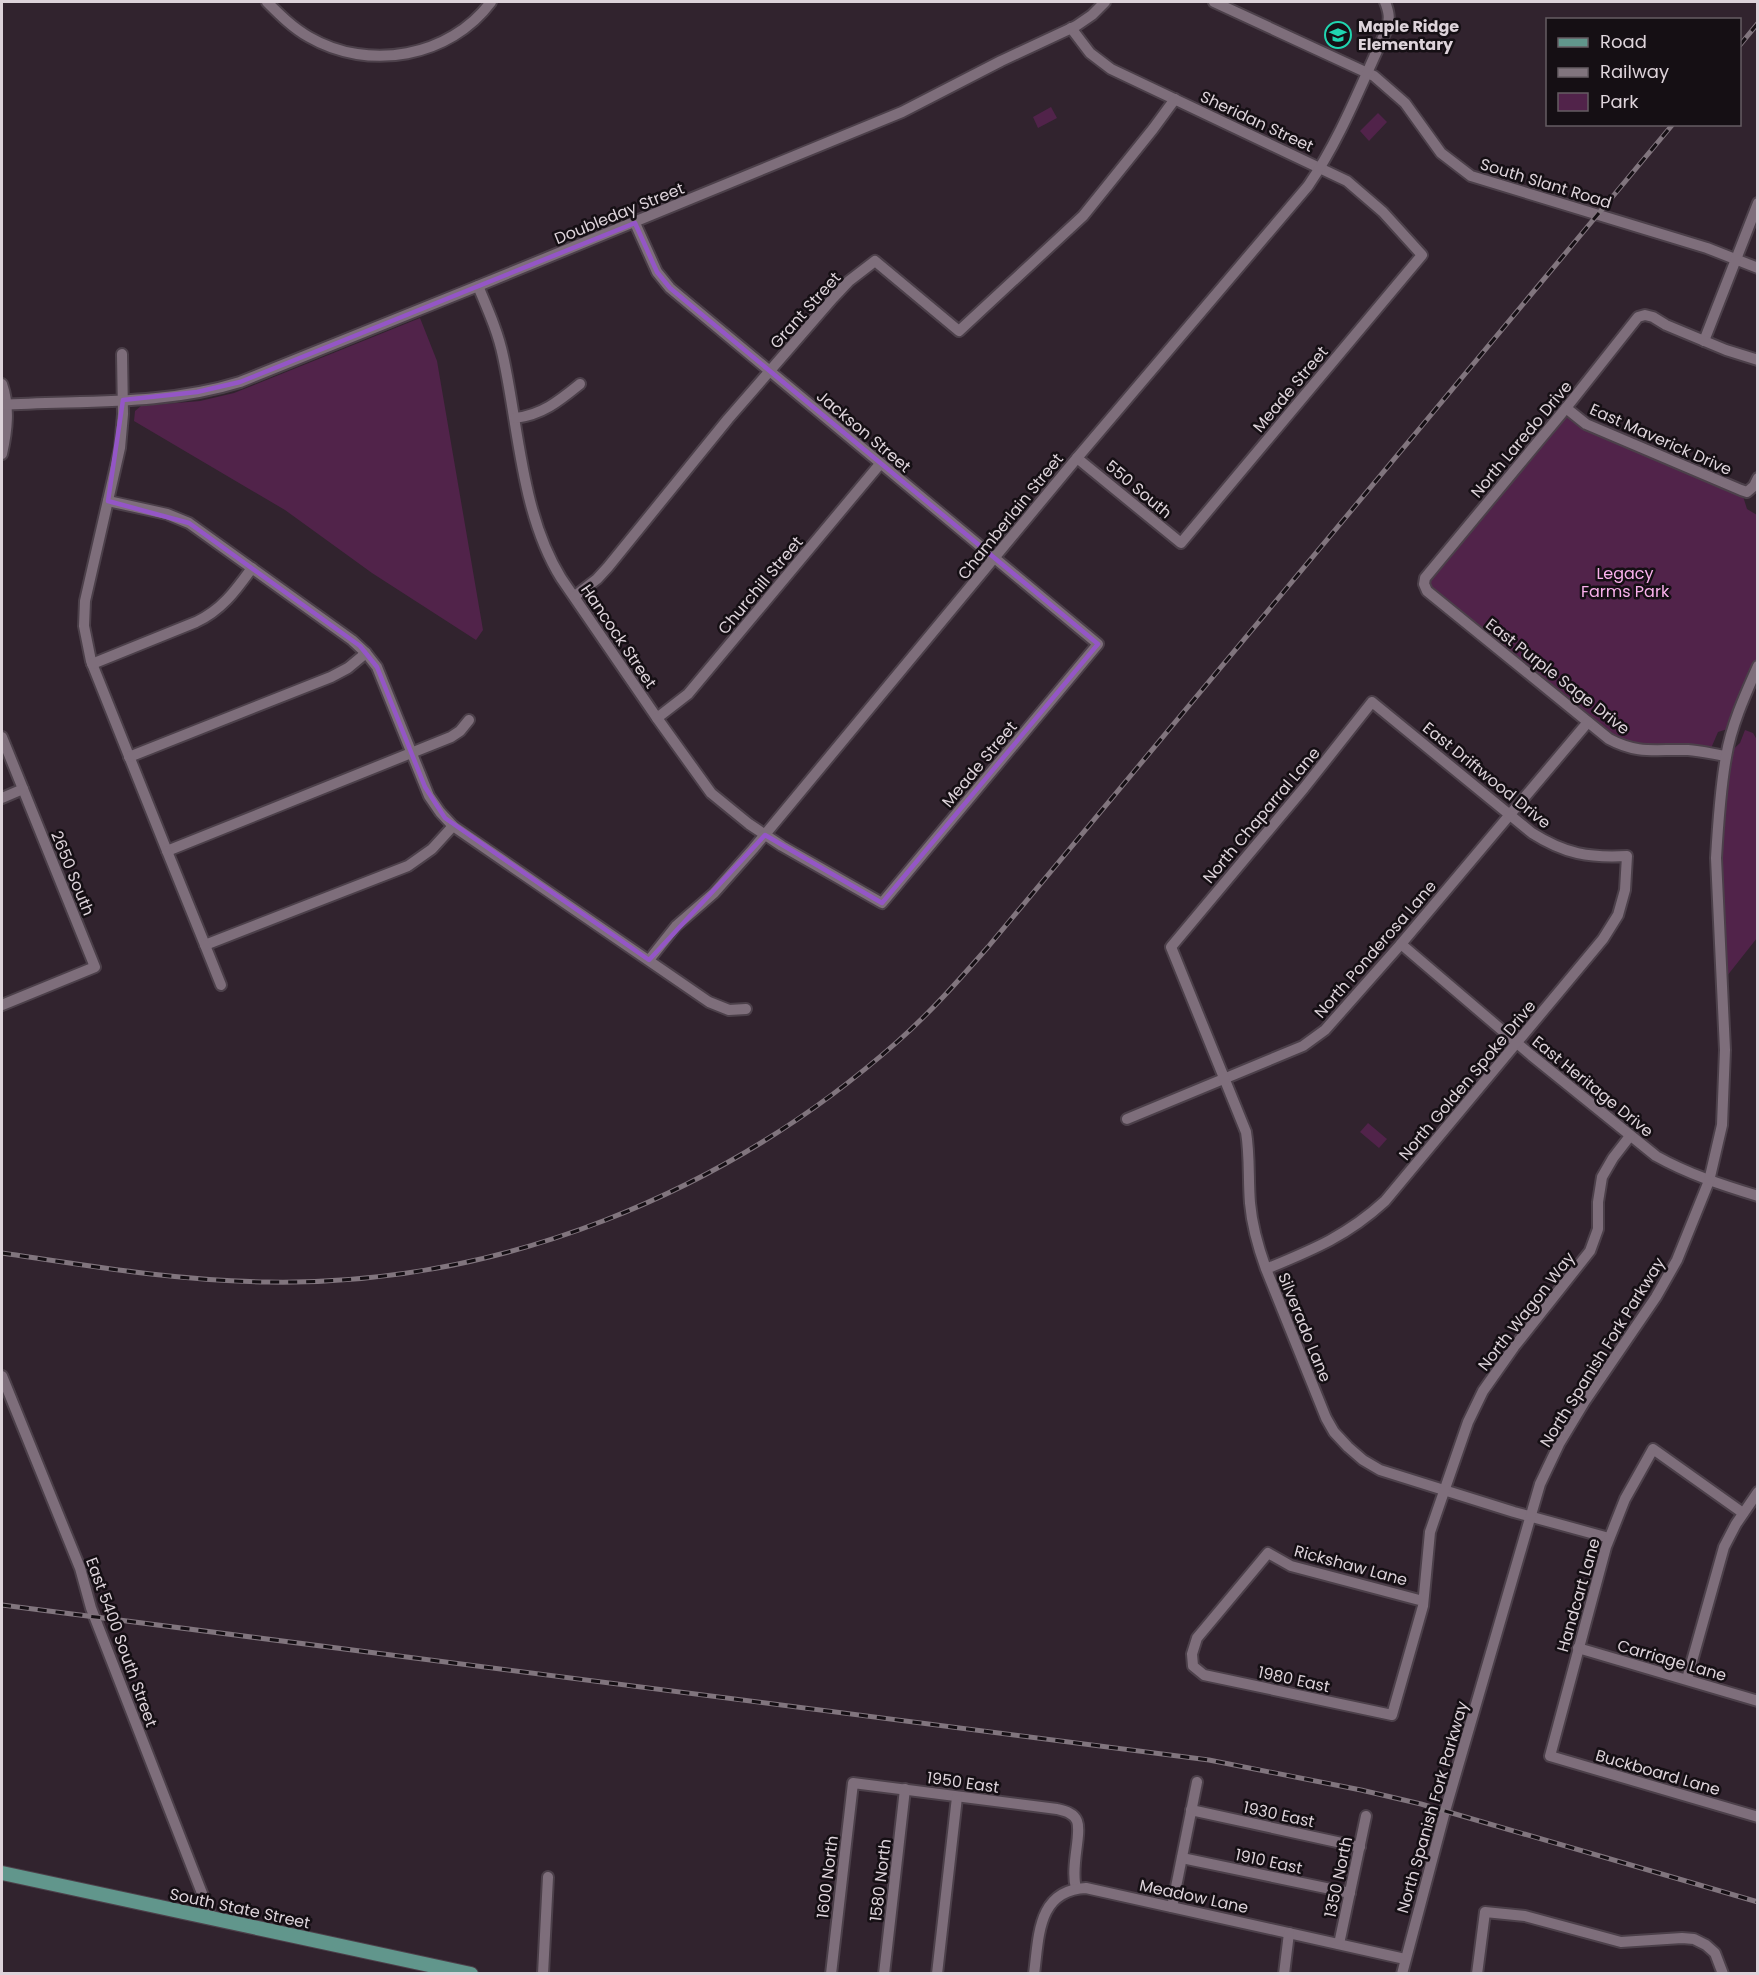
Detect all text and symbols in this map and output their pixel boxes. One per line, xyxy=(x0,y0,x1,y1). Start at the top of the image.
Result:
place label: Maple Ridge Elementary xyxy=(1358,15,1459,56)
legend xyxy=(1546,18,1741,126)
school or university icon: Maple Ridge Elementary xyxy=(1323,20,1353,50)
text: Road xyxy=(1600,29,1647,54)
text: Railway xyxy=(1600,59,1669,84)
street label: Sheridan Street xyxy=(1196,85,1317,158)
text: Park xyxy=(1600,89,1639,114)
street label: South Slant Road xyxy=(1477,153,1614,214)
street label: Doubleday Street xyxy=(551,177,688,250)
street label: Grant Street xyxy=(765,267,846,354)
street label: Meade Street xyxy=(1247,341,1333,437)
street label: North Laredo Drive xyxy=(1465,376,1577,503)
street label: Jackson Street xyxy=(811,385,916,478)
street label: East Maverick Drive xyxy=(1586,398,1736,481)
street label: Chamberlain Street xyxy=(952,448,1069,584)
street label: 550 South xyxy=(1101,455,1177,524)
street label: Churchill Street xyxy=(712,531,808,639)
park label: Legacy Farms Park xyxy=(1581,562,1670,603)
street label: Hancock Street xyxy=(575,580,662,693)
street label: East Purple Sage Drive xyxy=(1481,613,1635,740)
street label: Meade Street xyxy=(936,716,1022,812)
street label: East Driftwood Drive xyxy=(1418,717,1556,834)
street label: North Chaparral Lane xyxy=(1197,742,1325,888)
street label: 2650 South xyxy=(45,827,100,919)
street label: North Ponderosa Lane xyxy=(1309,875,1442,1023)
street label: North Golden Spoke Drive xyxy=(1393,995,1541,1165)
street label: East Heritage Drive xyxy=(1527,1030,1658,1143)
street label: North Wagon Way xyxy=(1473,1247,1580,1376)
street label: North Spanish Fork Parkway xyxy=(1534,1253,1670,1452)
street label: Silverado Lane xyxy=(1272,1269,1337,1385)
street label: Handcart Lane xyxy=(1551,1535,1606,1655)
street label: Rickshaw Lane xyxy=(1292,1539,1410,1592)
street label: East 5400 South Street xyxy=(80,1554,163,1730)
street label: Carriage Lane xyxy=(1614,1634,1729,1687)
street label: 1980 East xyxy=(1256,1661,1332,1698)
street label: North Spanish Fork Parkway xyxy=(1391,1698,1474,1916)
street label: Buckboard Lane xyxy=(1593,1744,1723,1801)
street label: 1950 East xyxy=(925,1766,1001,1799)
street label: 1930 East xyxy=(1241,1796,1317,1833)
street label: 1600 North xyxy=(811,1834,844,1920)
street label: 1350 North xyxy=(1319,1834,1358,1920)
street label: 1580 North xyxy=(864,1837,897,1923)
street label: 1910 East xyxy=(1233,1843,1305,1880)
street label: Meadow Lane xyxy=(1137,1874,1251,1919)
street label: South State Street xyxy=(168,1882,312,1935)

